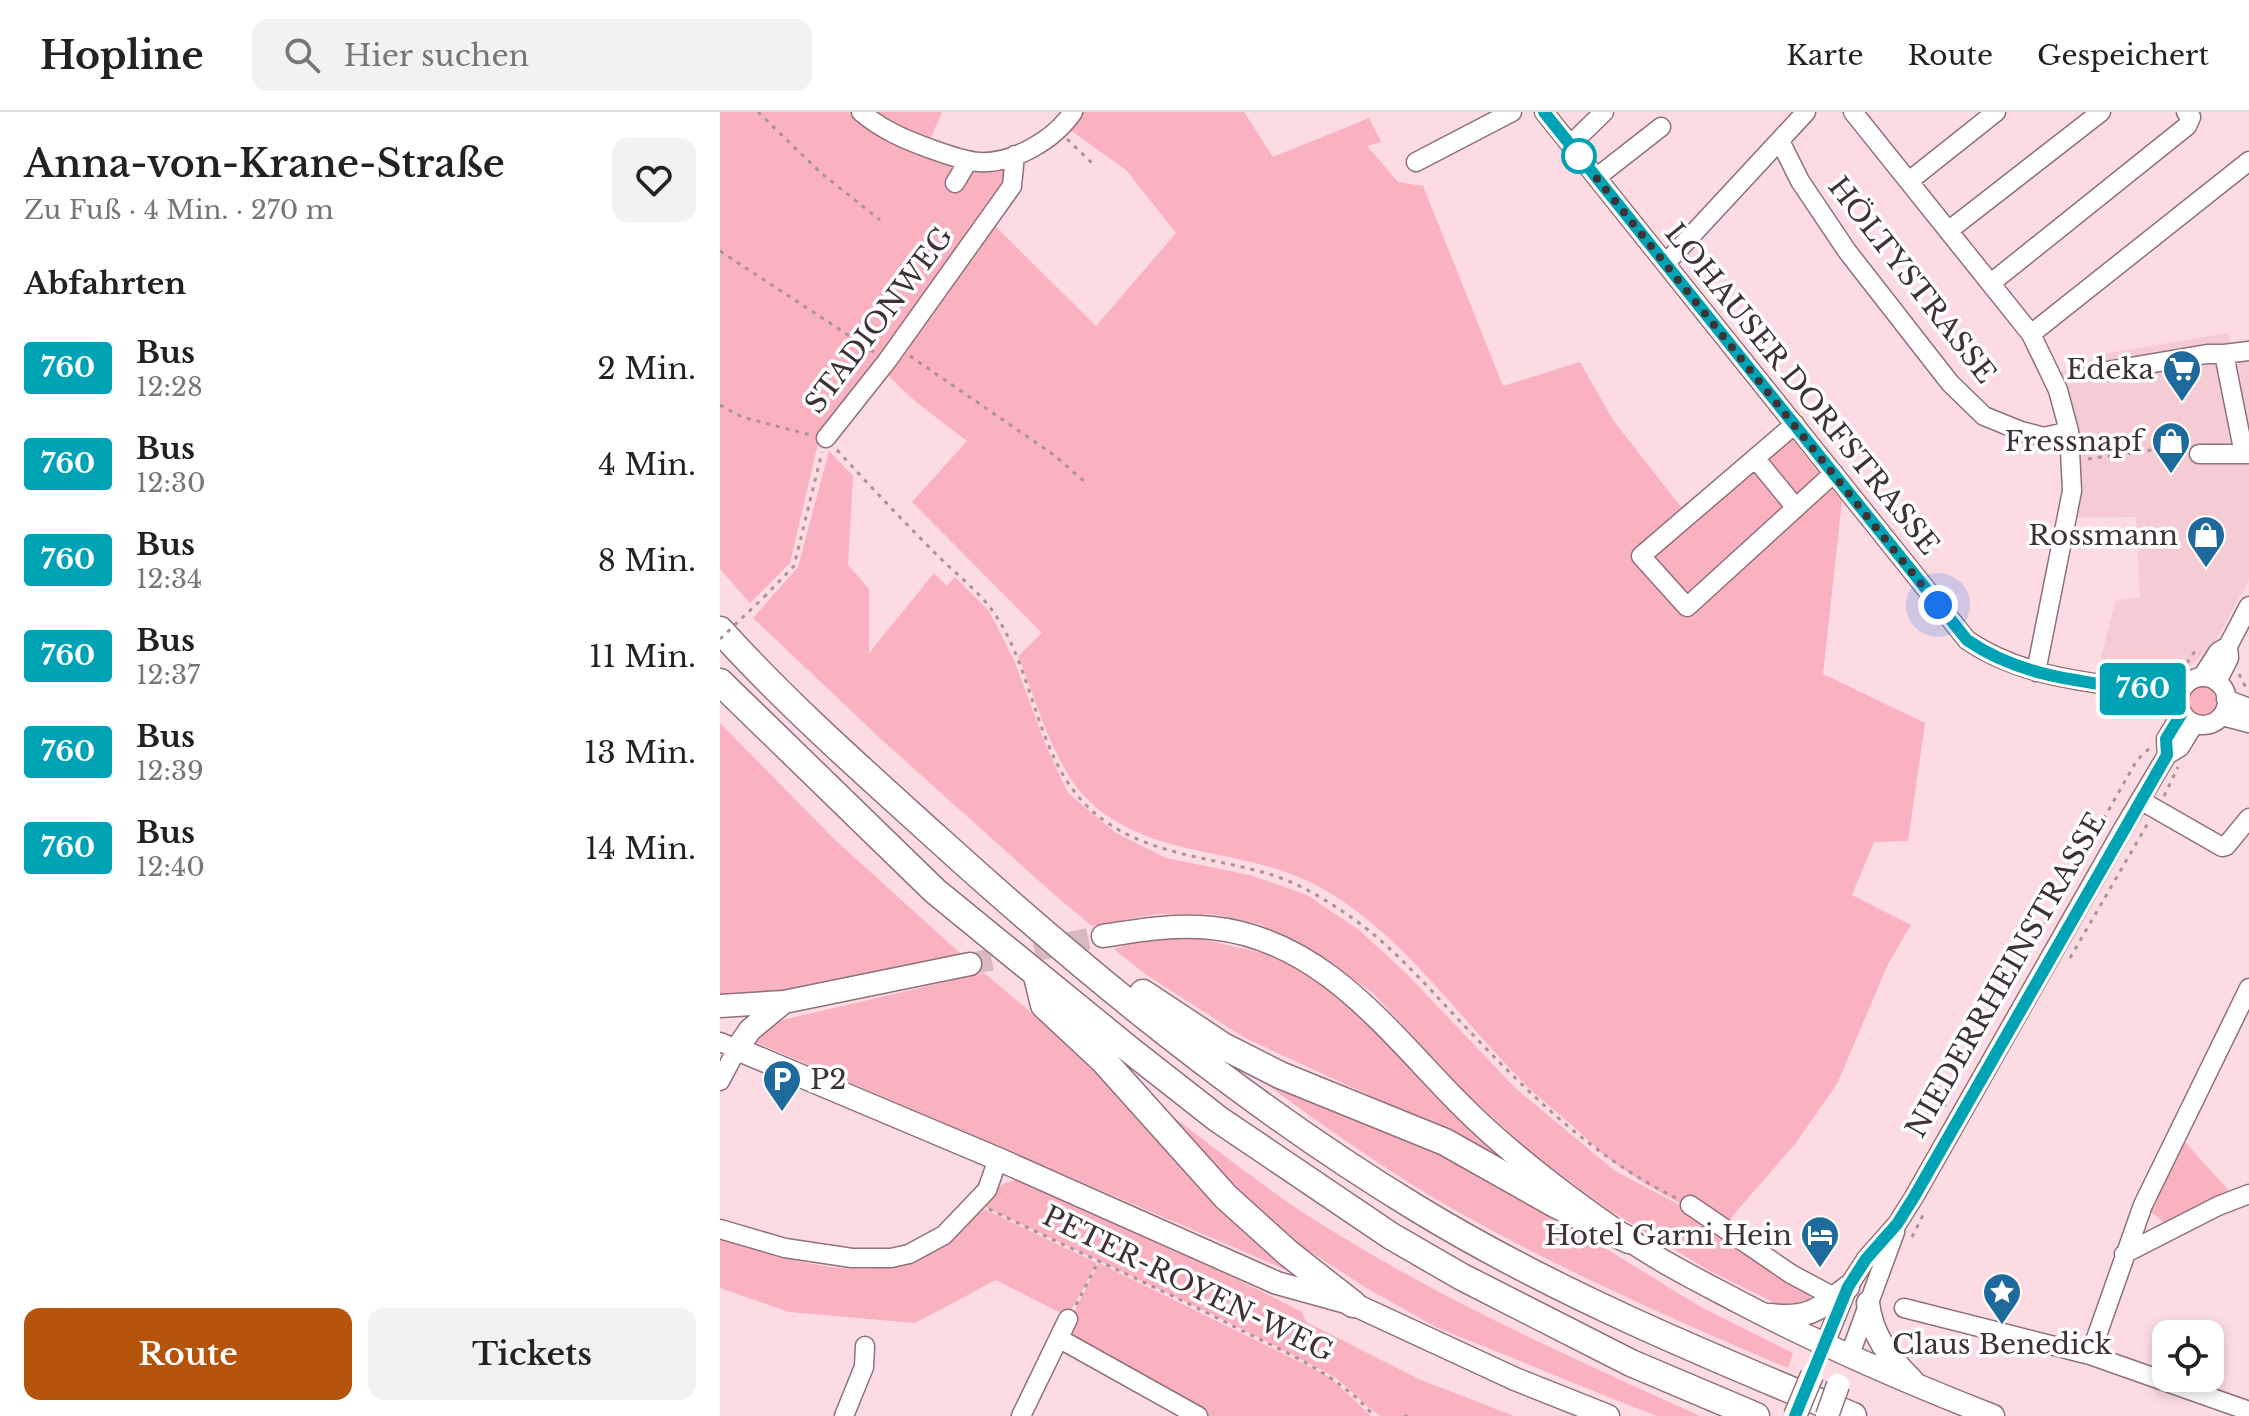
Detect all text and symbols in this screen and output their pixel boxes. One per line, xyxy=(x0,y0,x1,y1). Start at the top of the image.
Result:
search box xyxy=(252,19,812,91)
text: Hopline xyxy=(40,32,204,79)
icon: search xyxy=(280,33,324,77)
text: Hier suchen xyxy=(344,37,529,74)
text: Karte xyxy=(1786,38,1864,73)
text: Route xyxy=(1908,38,1993,73)
text: Gespeichert xyxy=(2037,38,2209,73)
button: heart xyxy=(612,138,696,222)
unlabelled marker xyxy=(1562,139,1596,173)
text: Anna-von-Krane-Straße xyxy=(24,140,505,187)
street label: HÖLTYSTRASSE xyxy=(1821,170,2003,390)
text: Zu Fuß · 4 Min. · 270 m xyxy=(24,194,334,226)
street label: LOHAUSER DORFSTRASSE xyxy=(1657,216,1947,562)
street label: STADIONWEG xyxy=(797,220,961,420)
text: Abfahrten xyxy=(24,265,186,302)
text: Bus xyxy=(136,334,195,371)
supermarket icon: Edeka xyxy=(2161,348,2203,403)
text: 760 xyxy=(41,350,95,385)
text: 2 Min. xyxy=(597,350,696,387)
place label: Edeka xyxy=(2066,352,2154,387)
text: 12:28 xyxy=(136,371,203,403)
shop icon: Fressnapf xyxy=(2150,420,2192,475)
place label: Fressnapf xyxy=(2005,424,2146,459)
text: Bus xyxy=(136,430,195,467)
text: 760 xyxy=(41,446,95,481)
text: 4 Min. xyxy=(598,446,696,483)
text: 12:30 xyxy=(136,467,206,499)
shop icon: Rossmann xyxy=(2185,514,2227,569)
place label: Rossmann xyxy=(2028,518,2178,553)
text: Bus xyxy=(136,526,195,563)
text: 760 xyxy=(41,542,95,577)
text: 8 Min. xyxy=(598,542,696,579)
text: 12:34 xyxy=(136,563,202,595)
your location xyxy=(1918,585,1958,625)
text: Bus xyxy=(136,622,195,659)
text: 760 xyxy=(41,638,95,673)
text: 11 Min. xyxy=(589,638,696,675)
text: 12:37 xyxy=(136,659,200,691)
line badge: 760 xyxy=(2097,663,2189,715)
text: 760 xyxy=(2116,671,2170,706)
text: Bus xyxy=(136,718,195,755)
text: 760 xyxy=(41,734,95,769)
text: 13 Min. xyxy=(584,734,696,771)
text: 12:39 xyxy=(136,755,204,787)
street label: NIEDERRHEINSTRASSE xyxy=(1898,806,2114,1144)
text: Bus xyxy=(136,814,195,851)
text: 760 xyxy=(41,830,95,865)
text: 14 Min. xyxy=(585,830,696,867)
text: 12:40 xyxy=(136,851,205,883)
parking icon: P2 xyxy=(761,1058,803,1113)
place label: P2 xyxy=(810,1062,846,1097)
street label: PETER-ROYEN-WEG xyxy=(1037,1198,1339,1370)
hotel icon: Hotel Garni Hein xyxy=(1799,1214,1841,1269)
place label: Hotel Garni Hein xyxy=(1545,1218,1792,1253)
place icon: Claus Benedick xyxy=(1981,1271,2023,1326)
button: Route xyxy=(24,1308,352,1400)
button: Tickets xyxy=(368,1308,696,1400)
map controls xyxy=(2152,1320,2224,1392)
button: locate xyxy=(2152,1320,2224,1392)
place label: Claus Benedick xyxy=(1892,1327,2113,1362)

